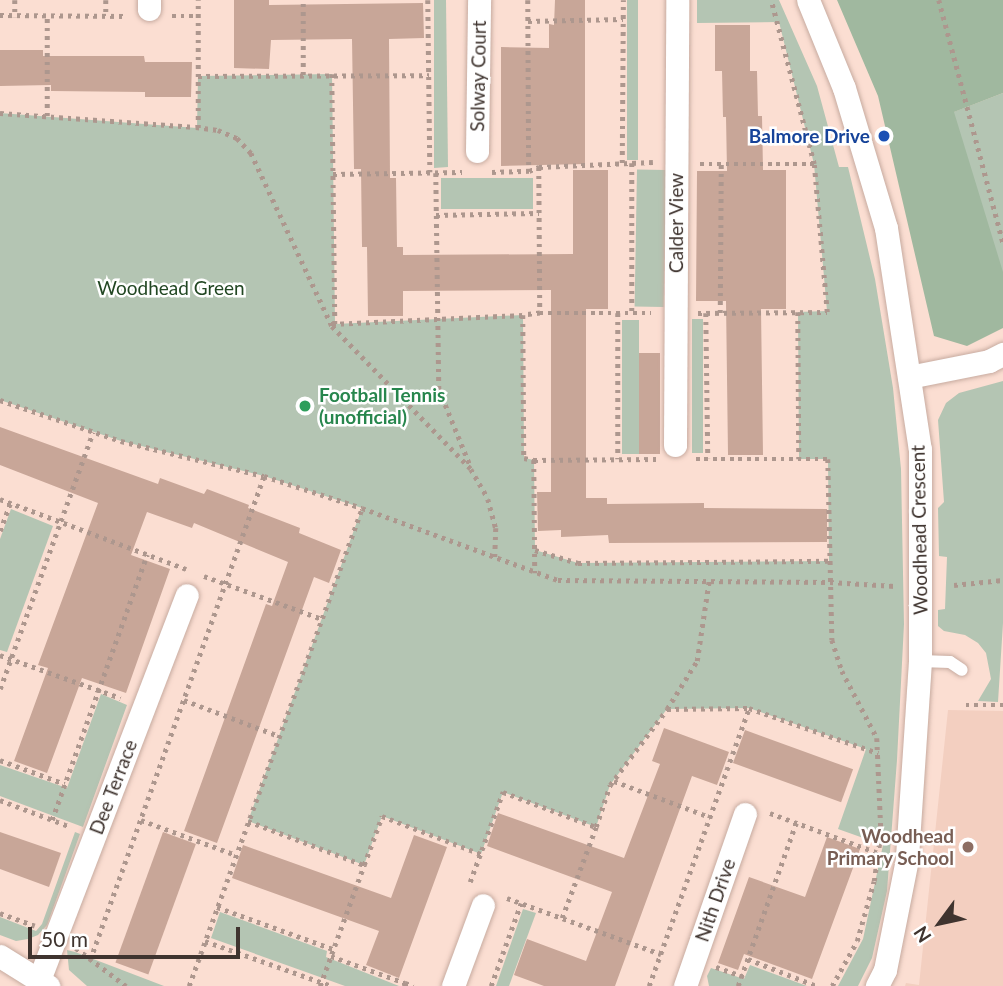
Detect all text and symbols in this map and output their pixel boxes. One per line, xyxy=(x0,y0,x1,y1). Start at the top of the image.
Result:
street label: Solway Court xyxy=(466,20,490,132)
place label: Balmore Drive xyxy=(749,125,870,147)
marker: Balmore Drive xyxy=(876,128,892,144)
street label: Calder View xyxy=(665,172,687,274)
park label: Woodhead Green xyxy=(97,277,245,299)
place label: Football Tennis (unofficial) xyxy=(319,384,446,428)
marker: Football Tennis (unofficial) xyxy=(297,398,313,414)
street label: Woodhead Crescent xyxy=(906,445,932,615)
street label: Dee Terrace xyxy=(84,736,142,838)
place label: Woodhead Primary School xyxy=(826,825,954,869)
marker: Woodhead Primary School xyxy=(960,839,976,855)
street label: Nith Drive xyxy=(690,855,740,945)
north arrow xyxy=(905,888,975,958)
scale bar xyxy=(32,912,243,956)
text: N xyxy=(908,922,936,947)
text: 50 m xyxy=(41,926,88,951)

